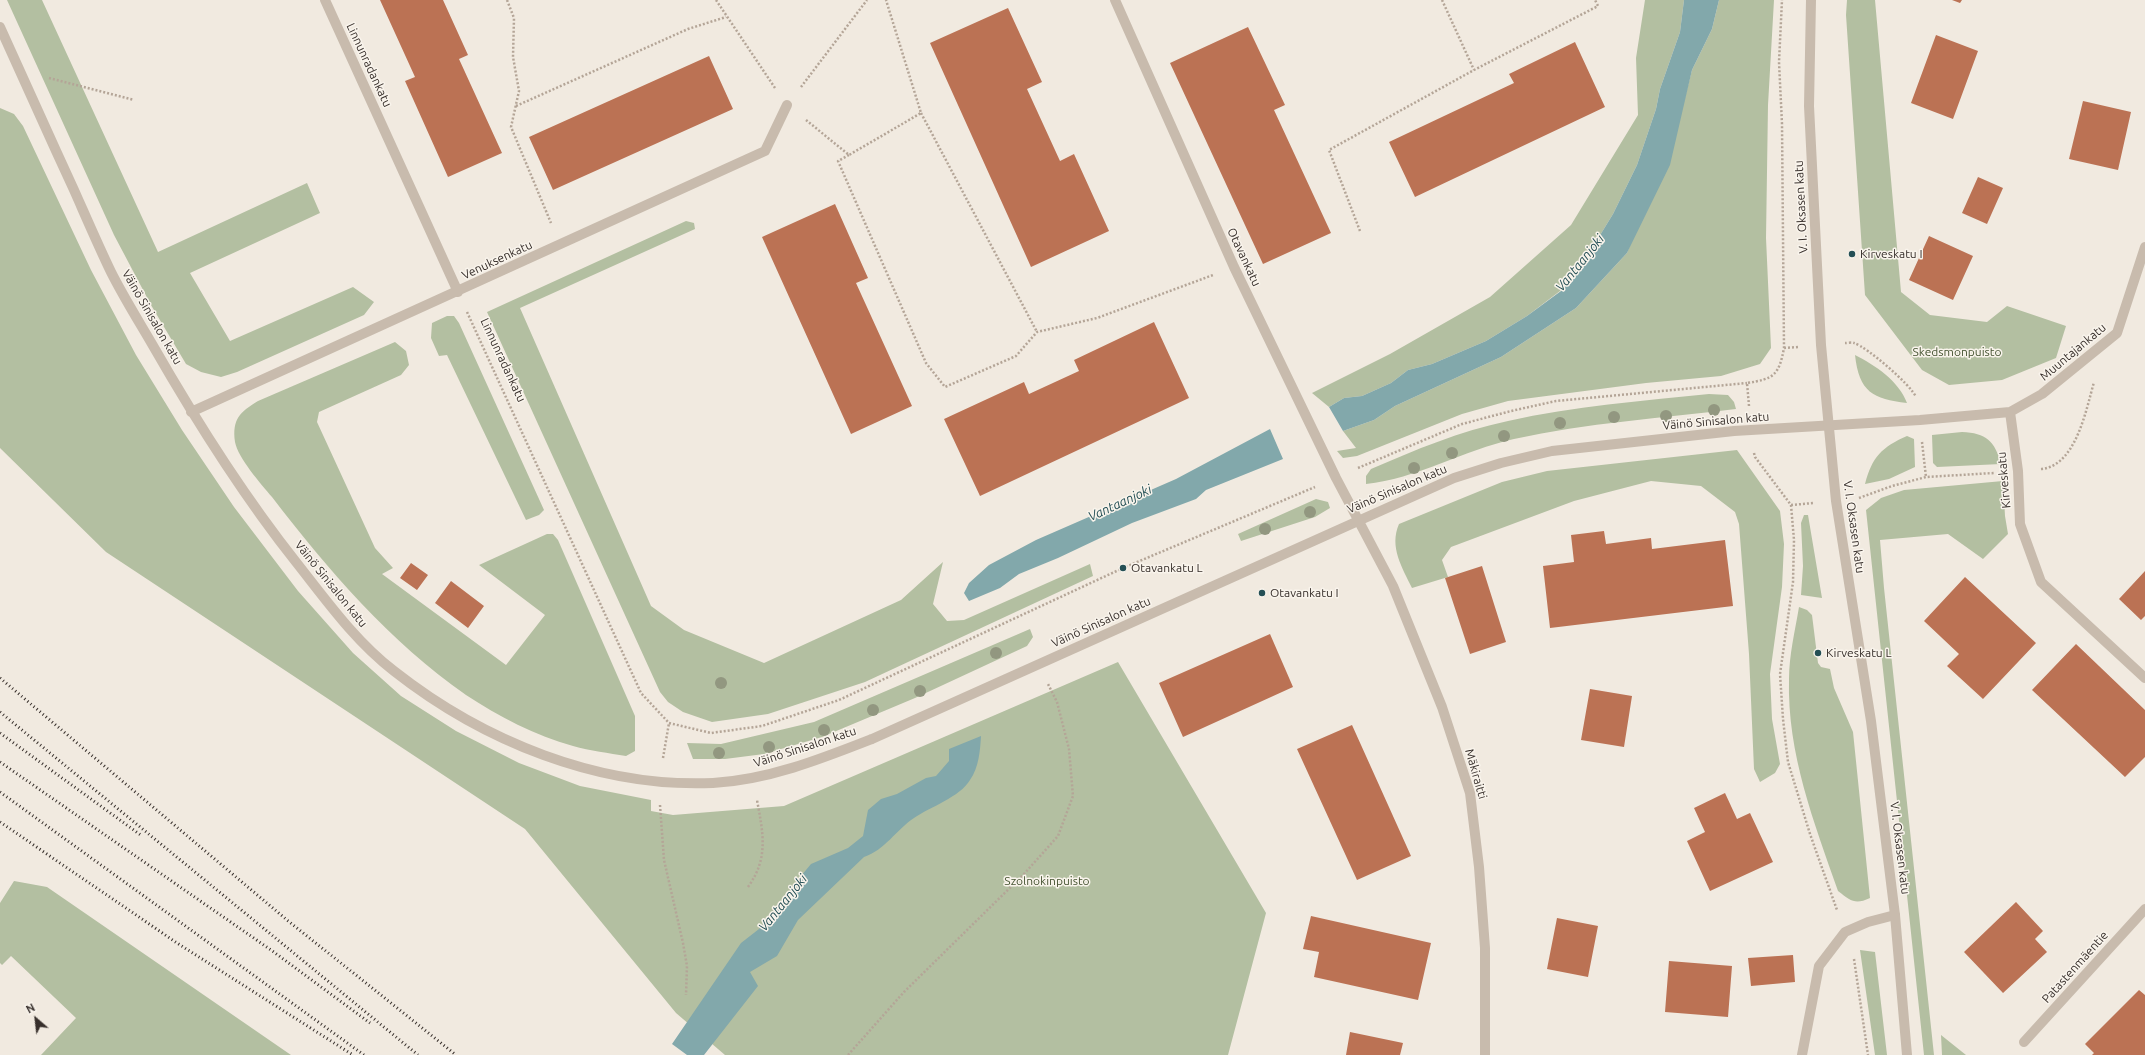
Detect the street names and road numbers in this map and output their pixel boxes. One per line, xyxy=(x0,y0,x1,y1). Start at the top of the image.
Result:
street label: Linnunradankatu xyxy=(343,21,395,109)
street label: V. I. Oksasen katu xyxy=(1791,160,1811,254)
street label: Otavankatu xyxy=(1224,225,1264,289)
street label: Venuksenkatu xyxy=(459,237,535,283)
street label: Väinö Sinisalon katu xyxy=(119,267,185,367)
street label: Linnunradankatu xyxy=(477,316,529,404)
street label: Muuntajankatu xyxy=(2037,320,2109,384)
street label: Väinö Sinisalon katu xyxy=(1662,409,1770,433)
street label: Kirveskatu xyxy=(1994,451,2014,509)
street label: Väinö Sinisalon katu xyxy=(1345,461,1449,517)
street label: V. I. Oksasen katu xyxy=(1840,480,1868,574)
street label: Väinö Sinisalon katu xyxy=(292,538,370,630)
street label: Väinö Sinisalon katu xyxy=(1049,594,1153,650)
street label: Väinö Sinisalon katu xyxy=(752,724,858,770)
street label: Mäkiraitti xyxy=(1462,747,1490,801)
street label: V. I. Oksasen katu xyxy=(1887,801,1913,895)
street label: Patastenmäentie xyxy=(2039,928,2111,1006)

